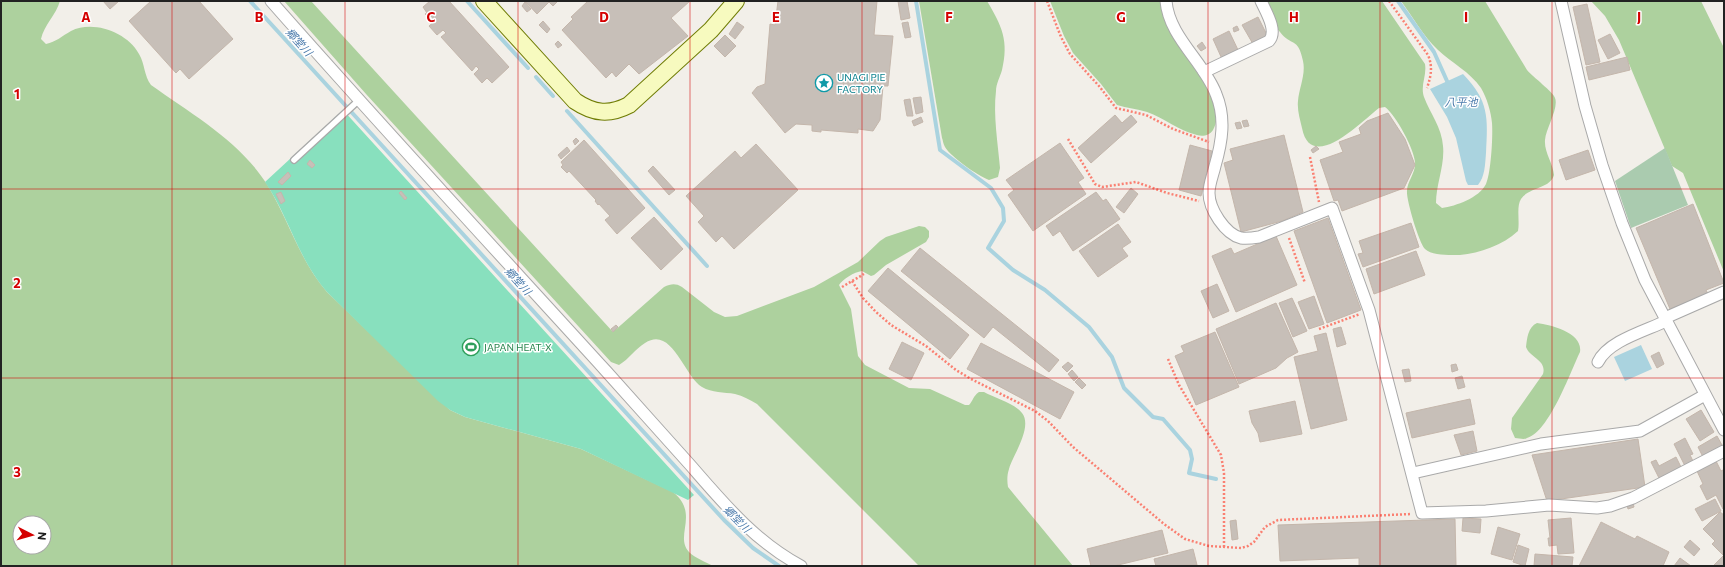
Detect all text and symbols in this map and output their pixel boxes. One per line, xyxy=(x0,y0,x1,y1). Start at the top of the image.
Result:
text: A xyxy=(81,9,91,25)
text: B xyxy=(255,9,264,25)
text: C xyxy=(427,9,436,25)
text: D xyxy=(599,9,609,25)
text: E xyxy=(772,9,780,25)
text: F xyxy=(945,9,953,25)
text: G xyxy=(1116,9,1126,25)
text: H xyxy=(1289,9,1299,25)
text: I xyxy=(1464,9,1468,25)
text: J xyxy=(1637,9,1641,25)
water label: 郷堂川 xyxy=(284,25,316,59)
place label: UNAGI PIE FACTORY xyxy=(837,71,886,95)
place icon: UNAGI PIE FACTORY xyxy=(814,73,834,93)
text: 1 xyxy=(14,86,20,102)
water label: 八平池 xyxy=(1445,95,1478,108)
water label: 郷堂川 xyxy=(503,264,535,298)
text: 2 xyxy=(13,275,21,291)
sports icon: JAPAN HEAT-X xyxy=(461,337,481,357)
place label: JAPAN HEAT-X xyxy=(484,341,552,353)
text: 3 xyxy=(13,464,21,480)
water label: 郷堂川 xyxy=(721,502,754,536)
north arrow xyxy=(12,515,52,555)
text: N xyxy=(36,531,49,541)

